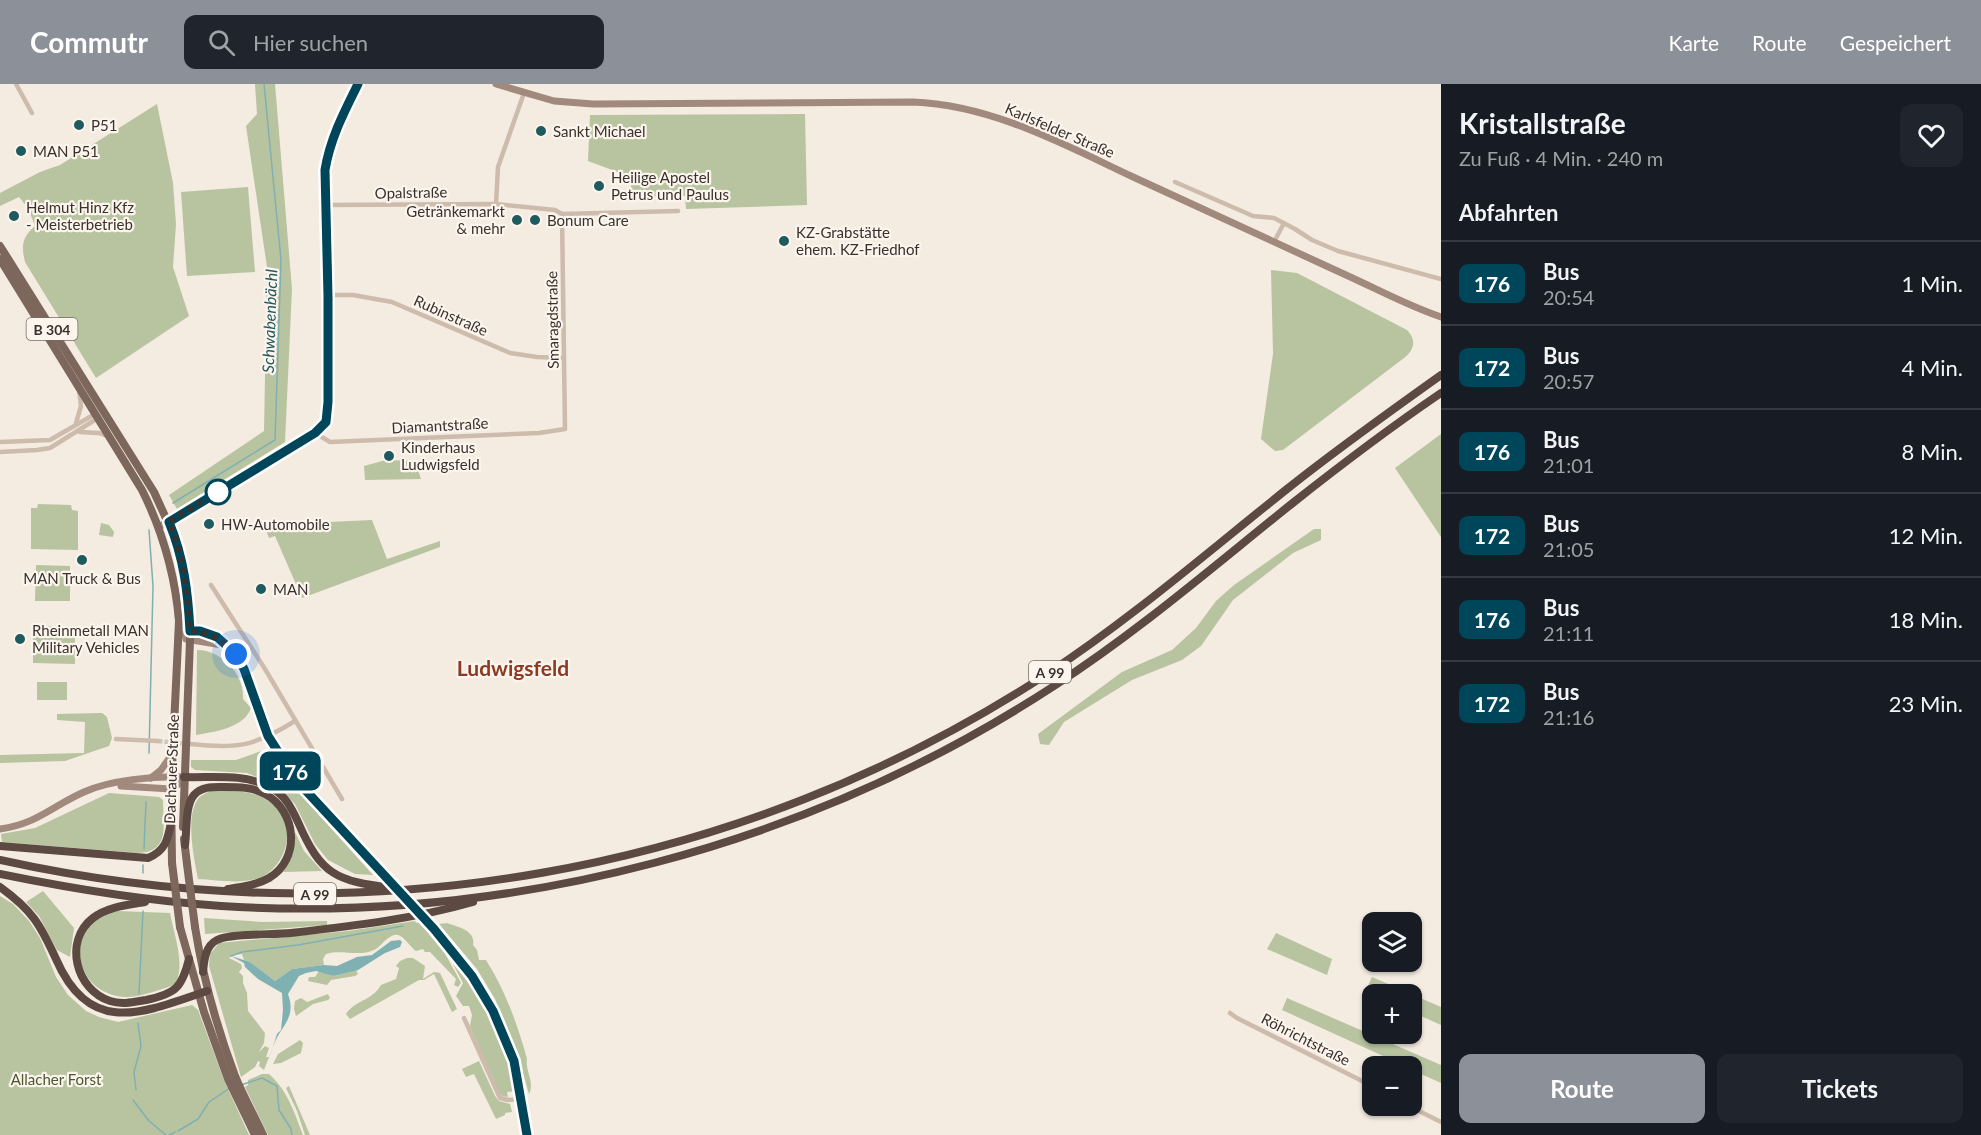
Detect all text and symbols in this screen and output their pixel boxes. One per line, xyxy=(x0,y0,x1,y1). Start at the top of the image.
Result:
search box xyxy=(184,15,604,69)
text: Commutr xyxy=(30,25,148,59)
icon: search xyxy=(205,26,238,59)
text: Hier suchen xyxy=(253,29,368,56)
text: Karte xyxy=(1669,30,1719,55)
text: Route xyxy=(1752,30,1807,55)
text: Gespeichert xyxy=(1840,30,1951,55)
street label: Karlsfelder Straße xyxy=(1003,99,1118,161)
button: heart xyxy=(1900,104,1963,167)
text: Kristallstraße xyxy=(1459,106,1626,140)
place label: P51 xyxy=(91,116,117,134)
marker: P51 xyxy=(72,118,86,132)
place label: Sankt Michael xyxy=(553,122,646,140)
marker: Sankt Michael xyxy=(534,124,548,138)
place label: MAN P51 xyxy=(33,142,99,160)
marker: MAN P51 xyxy=(14,144,28,158)
text: Zu Fuß · 4 Min. · 240 m xyxy=(1459,146,1663,170)
place label: Heilige Apostel Petrus und Paulus xyxy=(611,168,729,203)
marker: Heilige Apostel Petrus und Paulus xyxy=(592,179,606,193)
street label: Opalstraße xyxy=(375,182,447,202)
place label: Helmut Hinz Kfz - Meisterbetrieb xyxy=(26,198,134,233)
text: Abfahrten xyxy=(1459,199,1558,226)
place label: Getränkemarkt & mehr xyxy=(406,202,506,237)
marker: Helmut Hinz Kfz - Meisterbetrieb xyxy=(7,209,21,223)
place label: Bonum Care xyxy=(547,211,629,229)
marker: Getränkemarkt & mehr xyxy=(510,213,524,227)
marker: Bonum Care xyxy=(528,213,542,227)
place label: KZ-Grabstätte ehem. KZ-Friedhof xyxy=(796,223,920,258)
marker: KZ-Grabstätte ehem. KZ-Friedhof xyxy=(777,234,791,248)
text: Bus xyxy=(1543,258,1579,285)
water label: Schwabenbächl xyxy=(258,268,280,373)
text: 1 Min. xyxy=(1902,270,1963,297)
street label: Smaragdstraße xyxy=(542,271,562,369)
text: 176 xyxy=(1474,271,1510,296)
text: 20:54 xyxy=(1543,285,1594,309)
street label: Rubinstraße xyxy=(411,291,491,339)
road number: B 304 xyxy=(26,318,78,340)
text: Bus xyxy=(1543,342,1579,369)
text: 4 Min. xyxy=(1902,354,1963,381)
text: 172 xyxy=(1474,355,1510,380)
text: 20:57 xyxy=(1543,369,1594,393)
street label: Diamantstraße xyxy=(391,413,489,437)
text: Bus xyxy=(1543,426,1579,453)
place label: Kinderhaus Ludwigsfeld xyxy=(401,438,480,473)
text: 8 Min. xyxy=(1902,438,1963,465)
text: 176 xyxy=(1474,439,1510,464)
marker: Kinderhaus Ludwigsfeld xyxy=(382,449,396,463)
text: 21:01 xyxy=(1543,453,1594,477)
unlabelled marker xyxy=(205,479,231,505)
text: Bus xyxy=(1543,510,1579,537)
place label: HW-Automobile xyxy=(221,515,330,533)
marker: HW-Automobile xyxy=(202,517,216,531)
text: 12 Min. xyxy=(1889,522,1963,549)
text: 172 xyxy=(1474,523,1510,548)
text: 21:05 xyxy=(1543,537,1594,561)
marker: MAN Truck & Bus xyxy=(75,553,89,567)
place label: MAN Truck & Bus xyxy=(23,569,141,587)
place label: MAN xyxy=(273,580,309,598)
marker: MAN xyxy=(254,582,268,596)
text: Bus xyxy=(1543,594,1579,621)
text: 18 Min. xyxy=(1889,606,1963,633)
text: 176 xyxy=(1474,607,1510,632)
place label: Rheinmetall MAN Military Vehicles xyxy=(32,621,149,656)
text: 21:11 xyxy=(1543,621,1594,645)
marker: Rheinmetall MAN Military Vehicles xyxy=(13,632,27,646)
your location xyxy=(221,639,251,669)
district label: Ludwigsfeld xyxy=(457,655,569,680)
road number: A 99 xyxy=(1029,661,1071,683)
text: Bus xyxy=(1543,678,1579,705)
text: 23 Min. xyxy=(1889,690,1963,717)
text: 172 xyxy=(1474,691,1510,716)
text: 21:16 xyxy=(1543,705,1594,729)
street label: Dachauer Straße xyxy=(160,714,182,824)
line badge: 176 xyxy=(256,752,324,790)
text: 176 xyxy=(272,759,308,784)
road number: A 99 xyxy=(294,883,336,905)
map controls xyxy=(1362,912,1422,1116)
button: layers xyxy=(1362,912,1422,972)
button: + xyxy=(1362,984,1422,1044)
street label: Röhrichtstraße xyxy=(1259,1009,1353,1069)
button: Route xyxy=(1459,1054,1705,1123)
button: Tickets xyxy=(1717,1054,1963,1123)
button: − xyxy=(1362,1056,1422,1116)
park label: Allacher Forst xyxy=(11,1070,102,1088)

